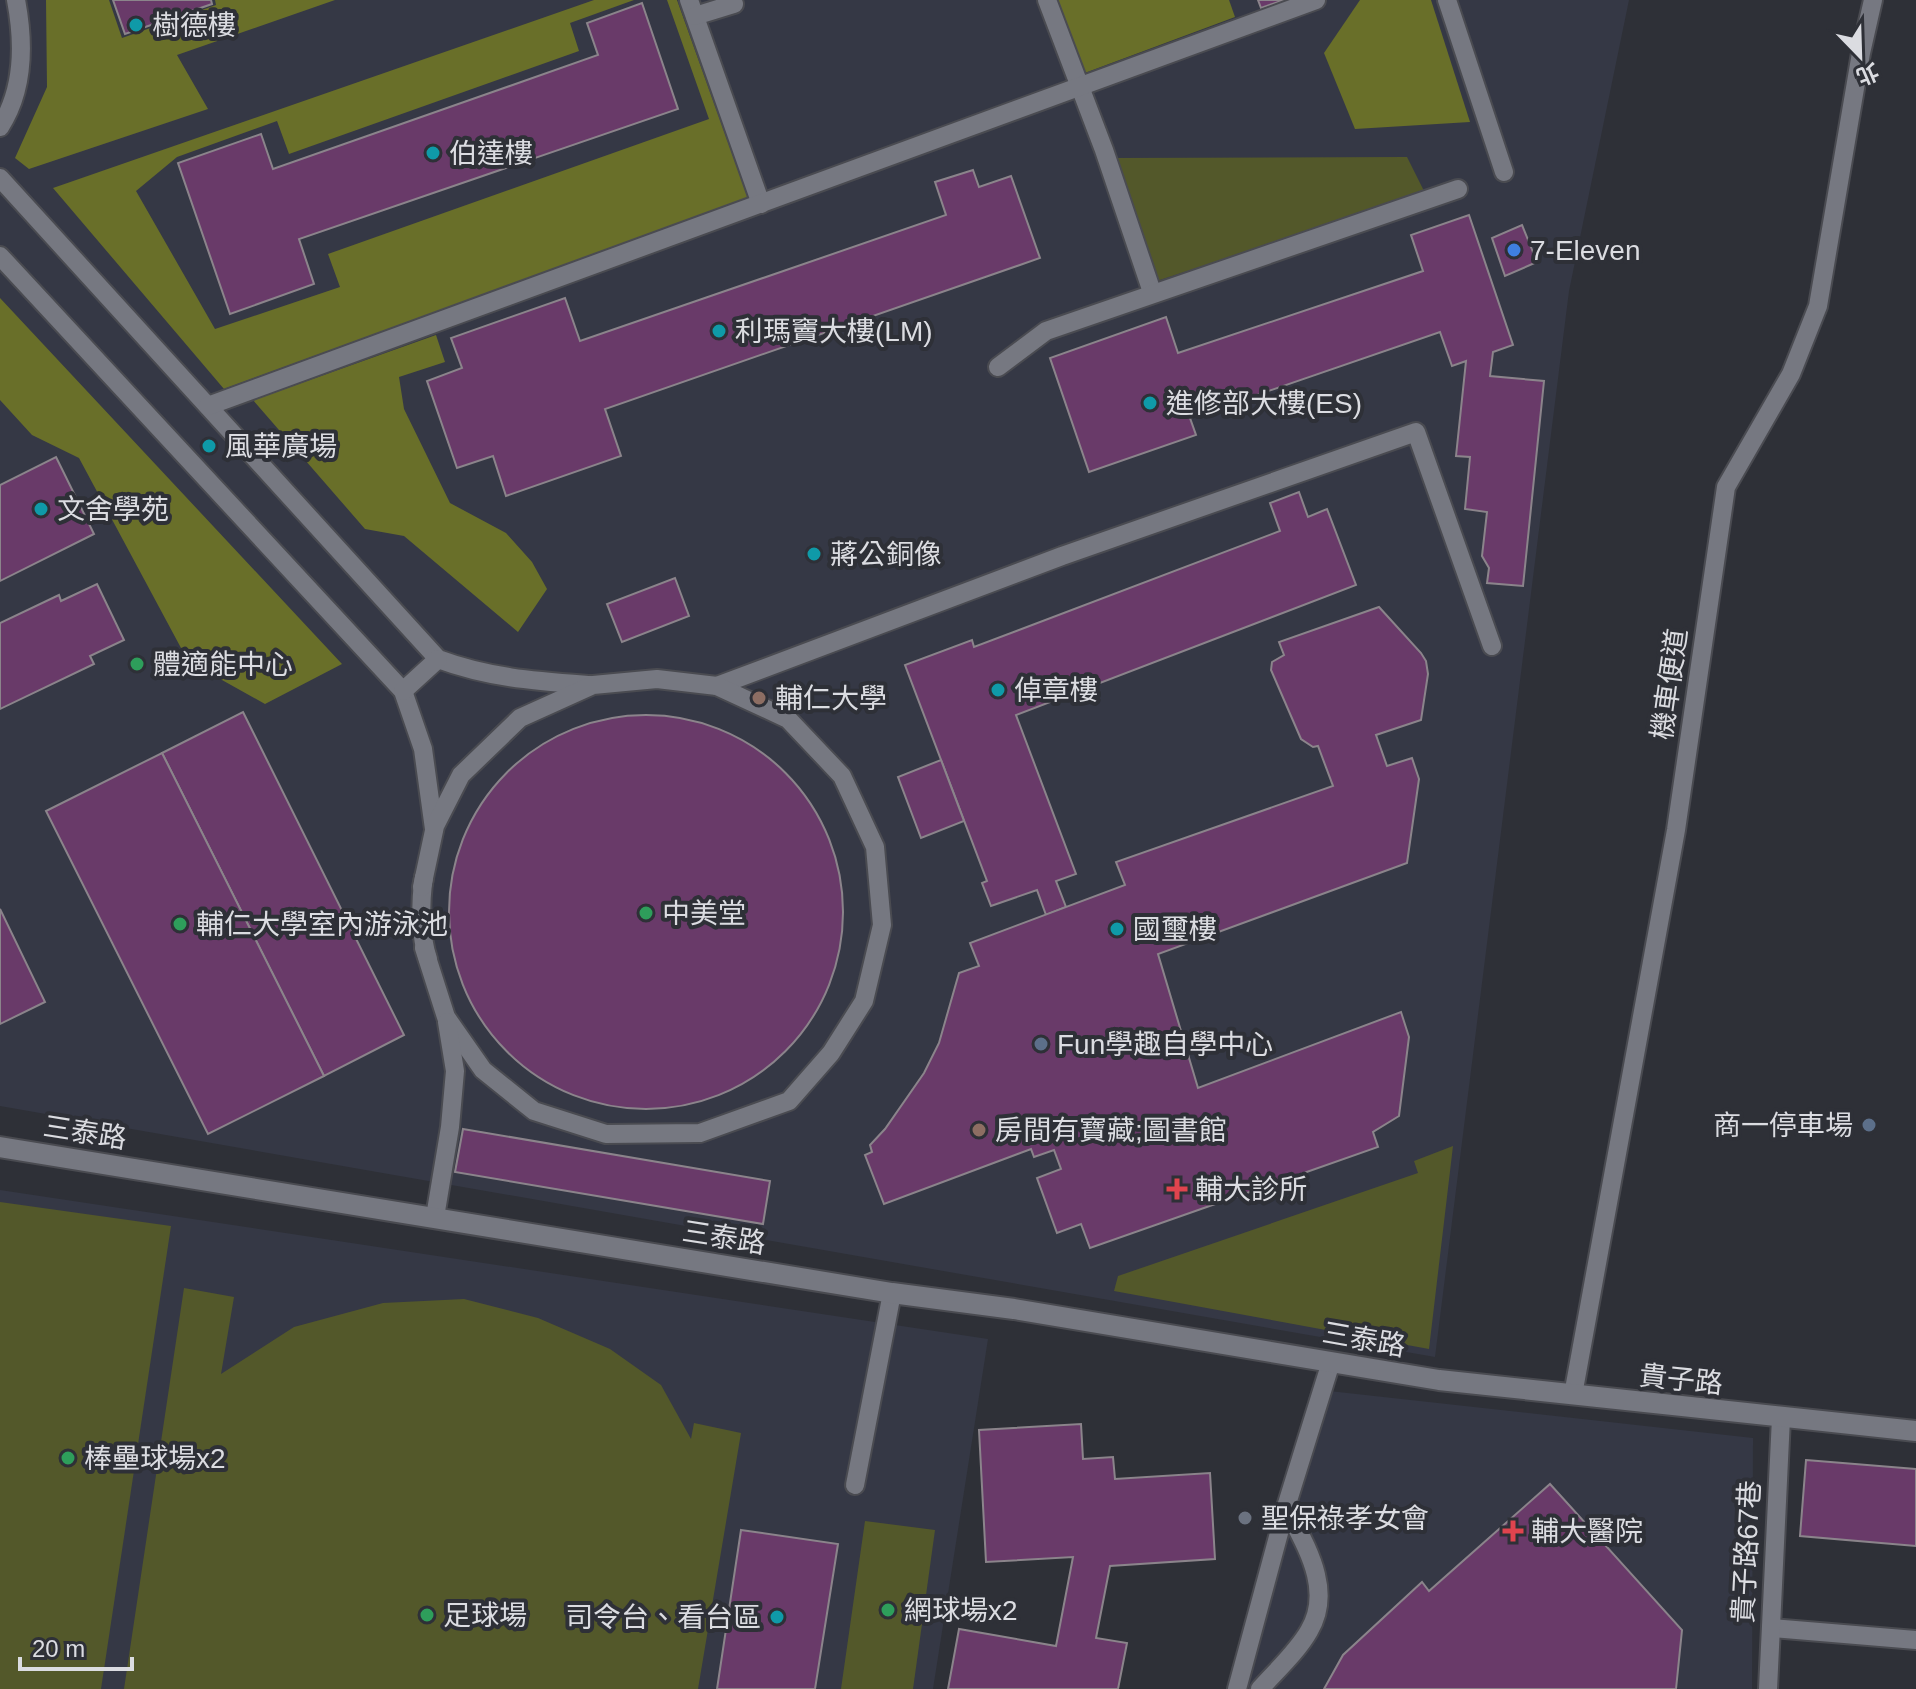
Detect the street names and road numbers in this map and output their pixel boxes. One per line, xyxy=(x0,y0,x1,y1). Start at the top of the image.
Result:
street label: 機車便道 xyxy=(1646,626,1693,742)
street label: 三泰路 xyxy=(41,1111,129,1154)
street label: 三泰路 xyxy=(680,1216,768,1259)
street label: 三泰路 xyxy=(1320,1317,1408,1362)
street label: 貴子路 xyxy=(1638,1360,1724,1399)
street label: 貴子路67巷 xyxy=(1727,1480,1766,1624)

